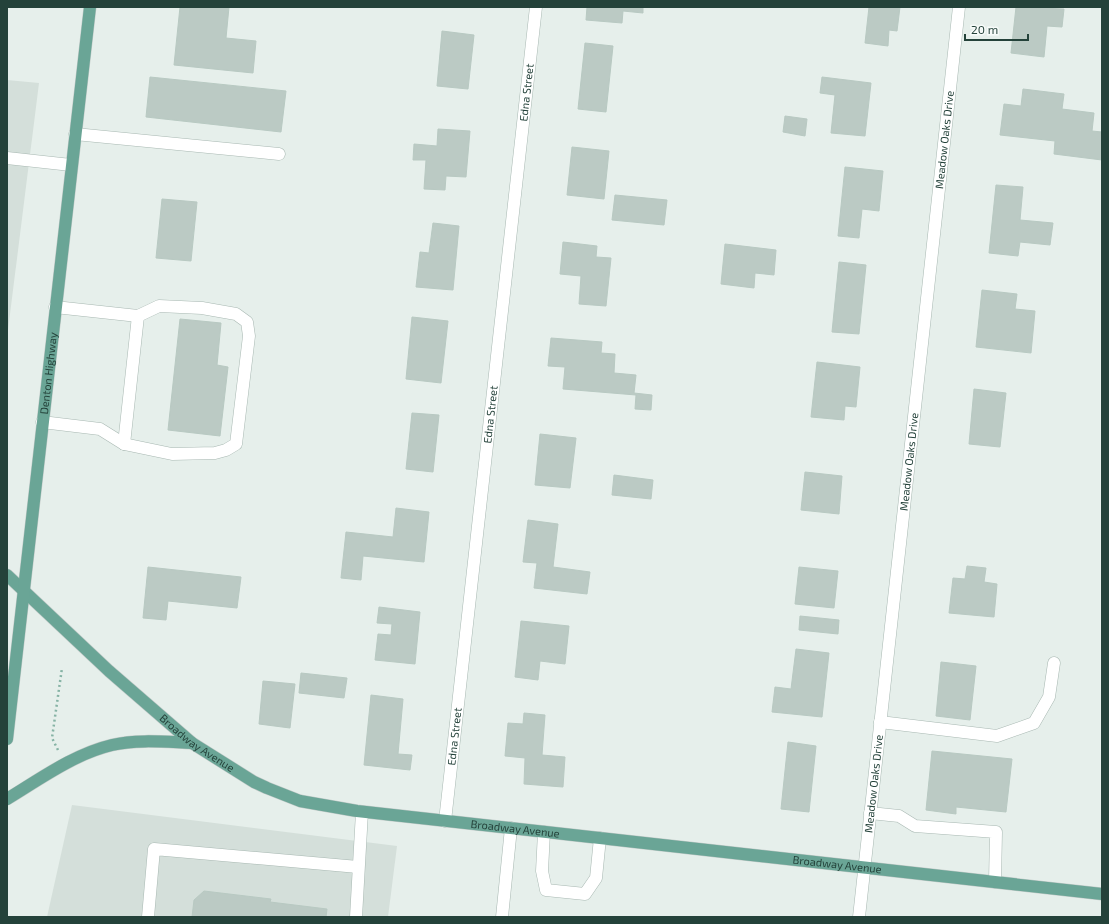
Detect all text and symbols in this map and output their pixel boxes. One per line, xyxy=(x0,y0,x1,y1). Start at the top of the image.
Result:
scale bar xyxy=(965,16,1028,42)
text: 20 m xyxy=(971,22,998,36)
street label: Edna Street xyxy=(516,63,536,122)
street label: Meadow Oaks Drive xyxy=(932,90,956,189)
street label: Denton Highway xyxy=(37,331,59,415)
street label: Edna Street xyxy=(480,385,500,444)
street label: Meadow Oaks Drive xyxy=(897,412,920,511)
street label: Edna Street xyxy=(444,707,464,766)
street label: Broadway Avenue xyxy=(157,711,237,774)
street label: Meadow Oaks Drive xyxy=(861,734,885,834)
street label: Broadway Avenue xyxy=(470,817,560,840)
street label: Broadway Avenue xyxy=(792,853,883,875)

